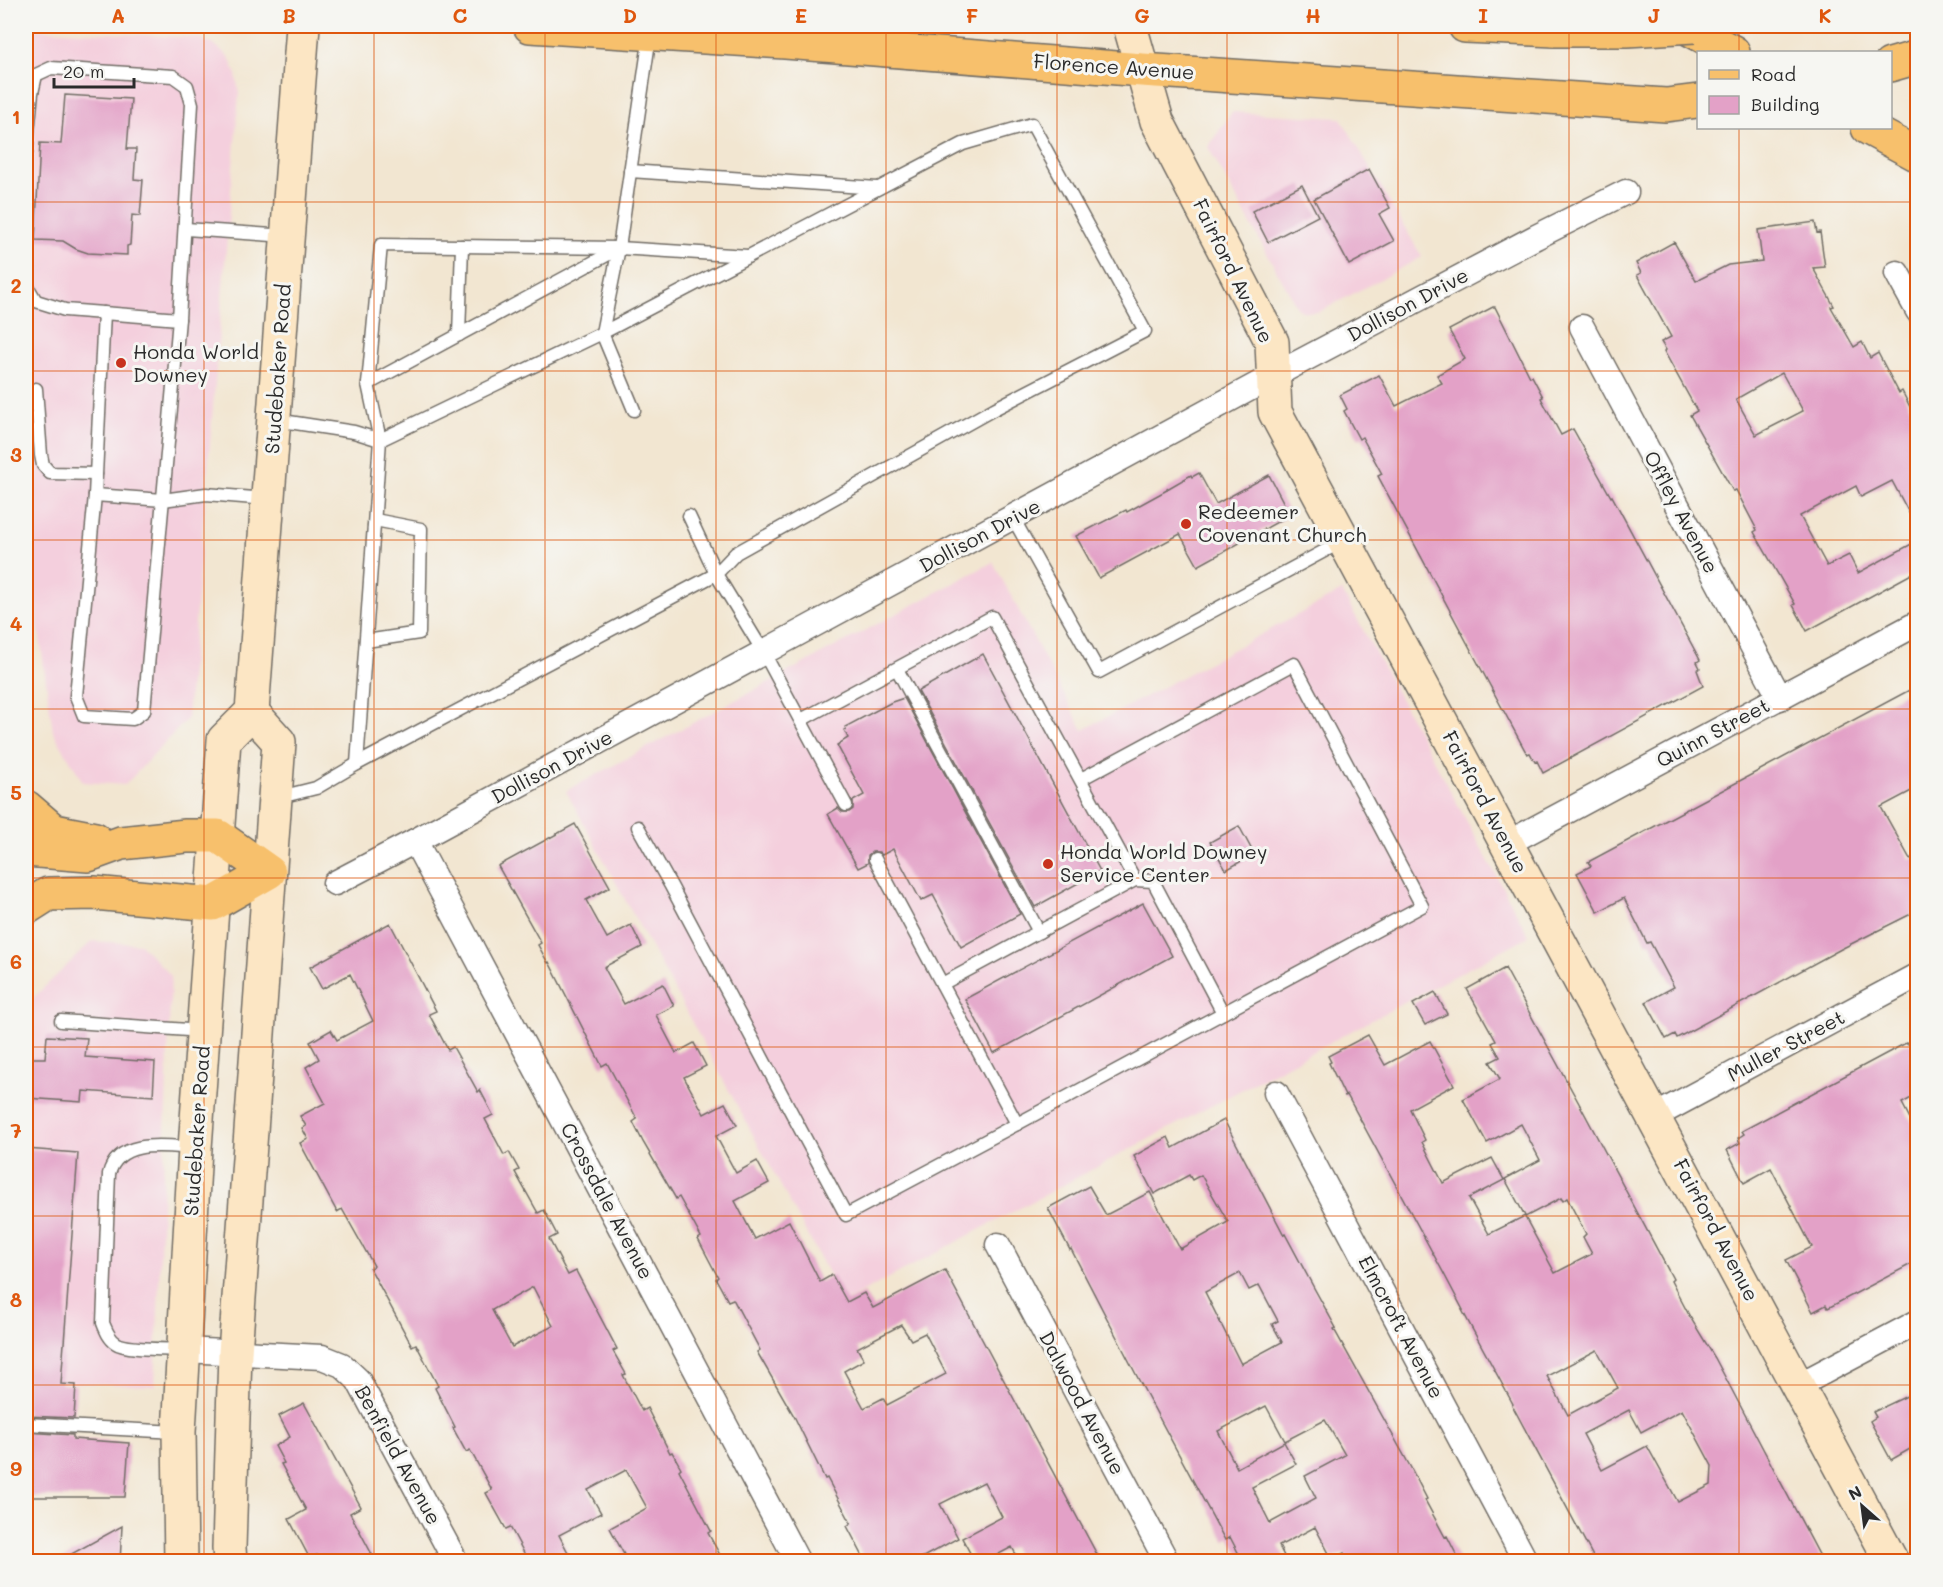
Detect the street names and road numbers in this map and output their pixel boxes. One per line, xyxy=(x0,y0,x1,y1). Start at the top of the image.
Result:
street label: Florence Avenue xyxy=(1033,47,1195,85)
street label: Fairford Avenue xyxy=(1188,194,1280,347)
street label: Dollison Drive xyxy=(1342,261,1473,347)
street label: Studebaker Road xyxy=(258,283,296,455)
street label: Offley Avenue xyxy=(1639,446,1725,577)
street label: Dollison Drive xyxy=(914,492,1045,578)
street label: Quinn Street xyxy=(1651,691,1774,773)
street label: Dollison Drive xyxy=(486,723,617,809)
street label: Fairford Avenue xyxy=(1437,726,1534,877)
street label: Muller Street xyxy=(1722,1003,1849,1087)
street label: Studebaker Road xyxy=(177,1045,215,1217)
street label: Crossdale Avenue xyxy=(556,1118,660,1283)
street label: Fairford Avenue xyxy=(1668,1154,1765,1305)
street label: Elmcroft Avenue xyxy=(1353,1251,1451,1403)
street label: Dalwood Avenue xyxy=(1034,1326,1132,1479)
street label: Benfield Avenue xyxy=(350,1380,448,1529)

